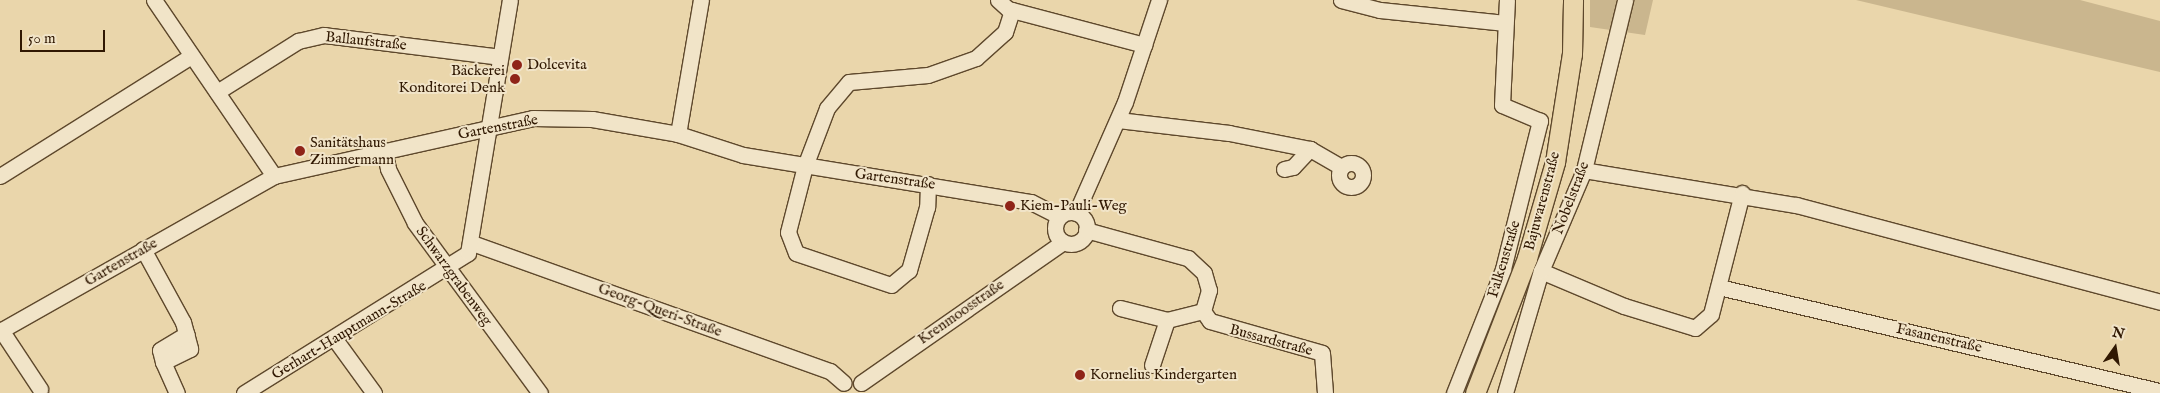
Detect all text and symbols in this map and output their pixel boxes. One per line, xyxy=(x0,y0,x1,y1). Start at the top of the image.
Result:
scale bar xyxy=(22,20,108,52)
street label: Ballaufstraße xyxy=(325,28,407,54)
text: 50 m xyxy=(28,29,56,48)
place label: Dolcevita xyxy=(527,56,587,74)
marker: Dolcevita xyxy=(511,59,523,71)
place label: Bäckerei Konditorei Denk xyxy=(398,61,505,96)
marker: Bäckerei Konditorei Denk xyxy=(509,73,521,85)
street label: Gartenstraße xyxy=(457,110,539,144)
place label: Sanitätshaus Zimmermann xyxy=(310,133,394,168)
marker: Sanitätshaus Zimmermann xyxy=(294,145,306,157)
street label: Bajuwarenstraße xyxy=(1520,150,1564,252)
street label: Nobelstraße xyxy=(1549,159,1593,237)
street label: Gartenstraße xyxy=(854,164,936,194)
place label: Kiem-Pauli-Weg xyxy=(1020,197,1127,215)
marker: Kiem-Pauli-Weg xyxy=(1004,200,1016,212)
street label: Falkenstraße xyxy=(1484,218,1524,300)
street label: Schwarzgrabenweg xyxy=(412,223,496,329)
street label: Gartenstraße xyxy=(81,234,161,290)
street label: Krenmoosstraße xyxy=(914,276,1008,348)
street label: Gerhart-Hauptmann-Straße xyxy=(268,277,430,383)
street label: Georg-Queri-Straße xyxy=(596,279,724,341)
street label: Fasanenstraße xyxy=(1894,319,1984,357)
street label: Bussardstraße xyxy=(1227,320,1315,360)
north arrow xyxy=(2090,323,2140,373)
text: N xyxy=(2110,323,2126,344)
place label: Kornelius Kindergarten xyxy=(1090,366,1237,384)
marker: Kornelius Kindergarten xyxy=(1074,369,1086,381)

